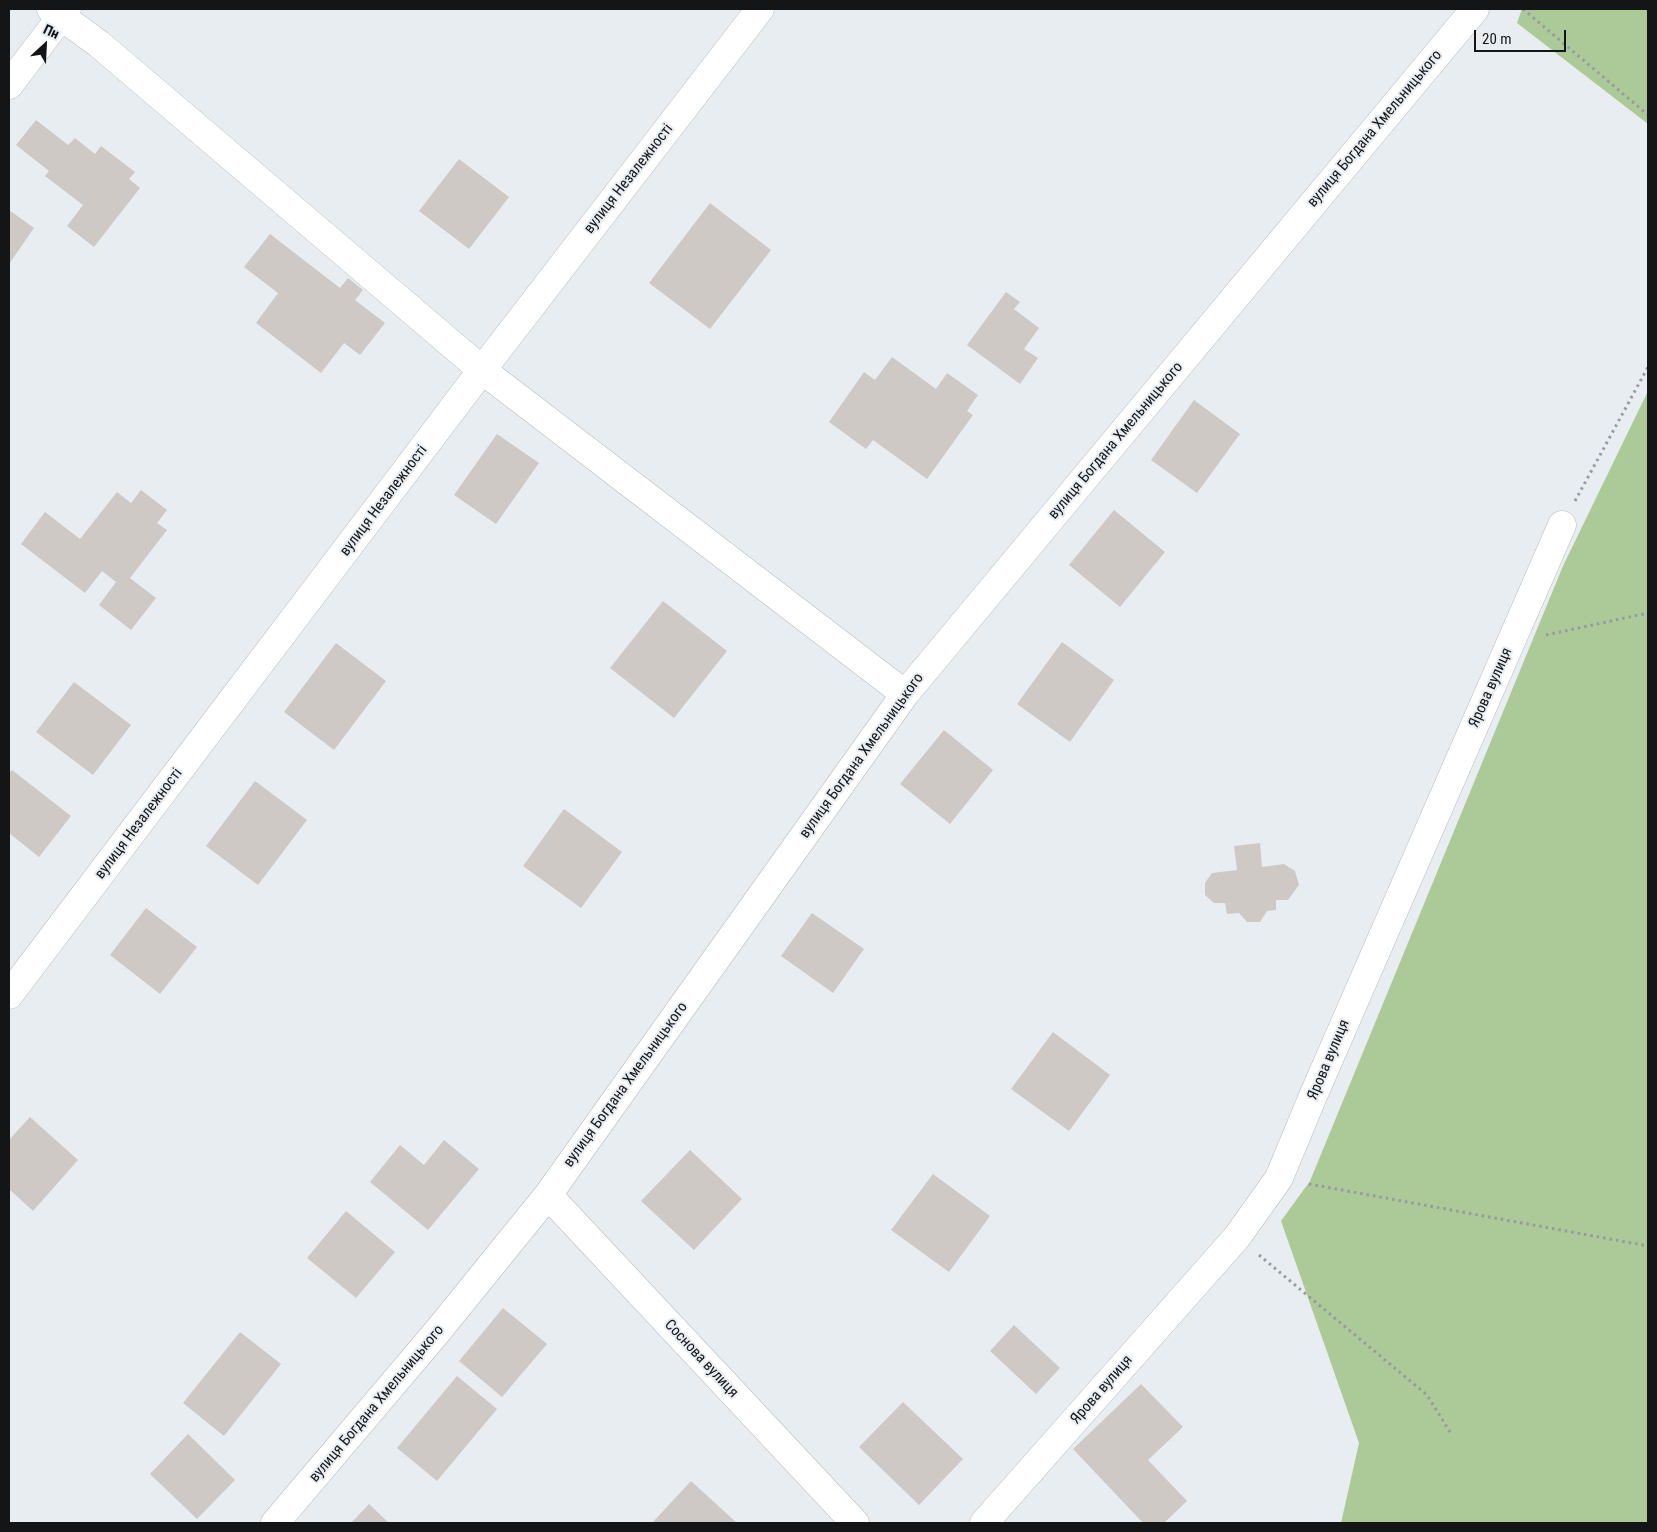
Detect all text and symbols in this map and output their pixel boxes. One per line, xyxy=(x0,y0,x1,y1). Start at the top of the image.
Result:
north arrow xyxy=(20,20,70,70)
scale bar xyxy=(1477,20,1570,52)
text: Пн xyxy=(41,21,62,42)
text: 20 m xyxy=(1482,30,1512,48)
street label: вулиця Богдана Хмельницького xyxy=(1304,47,1446,211)
street label: вулиця Незалежності xyxy=(581,121,677,237)
street label: вулиця Богдана Хмельницького xyxy=(1045,359,1187,523)
street label: вулиця Незалежності xyxy=(336,442,432,560)
street label: Ярова вулиця xyxy=(1465,645,1517,731)
street label: вулиця Богдана Хмельницького xyxy=(796,670,928,842)
street label: вулиця Незалежності xyxy=(91,765,187,883)
street label: вулиця Богдана Хмельницького xyxy=(560,999,692,1171)
street label: Ярова вулиця xyxy=(1304,1017,1354,1103)
street label: Соснова вулиця xyxy=(660,1316,742,1402)
street label: вулиця Богдана Хмельницького xyxy=(306,1322,448,1486)
street label: Ярова вулиця xyxy=(1067,1352,1137,1428)

